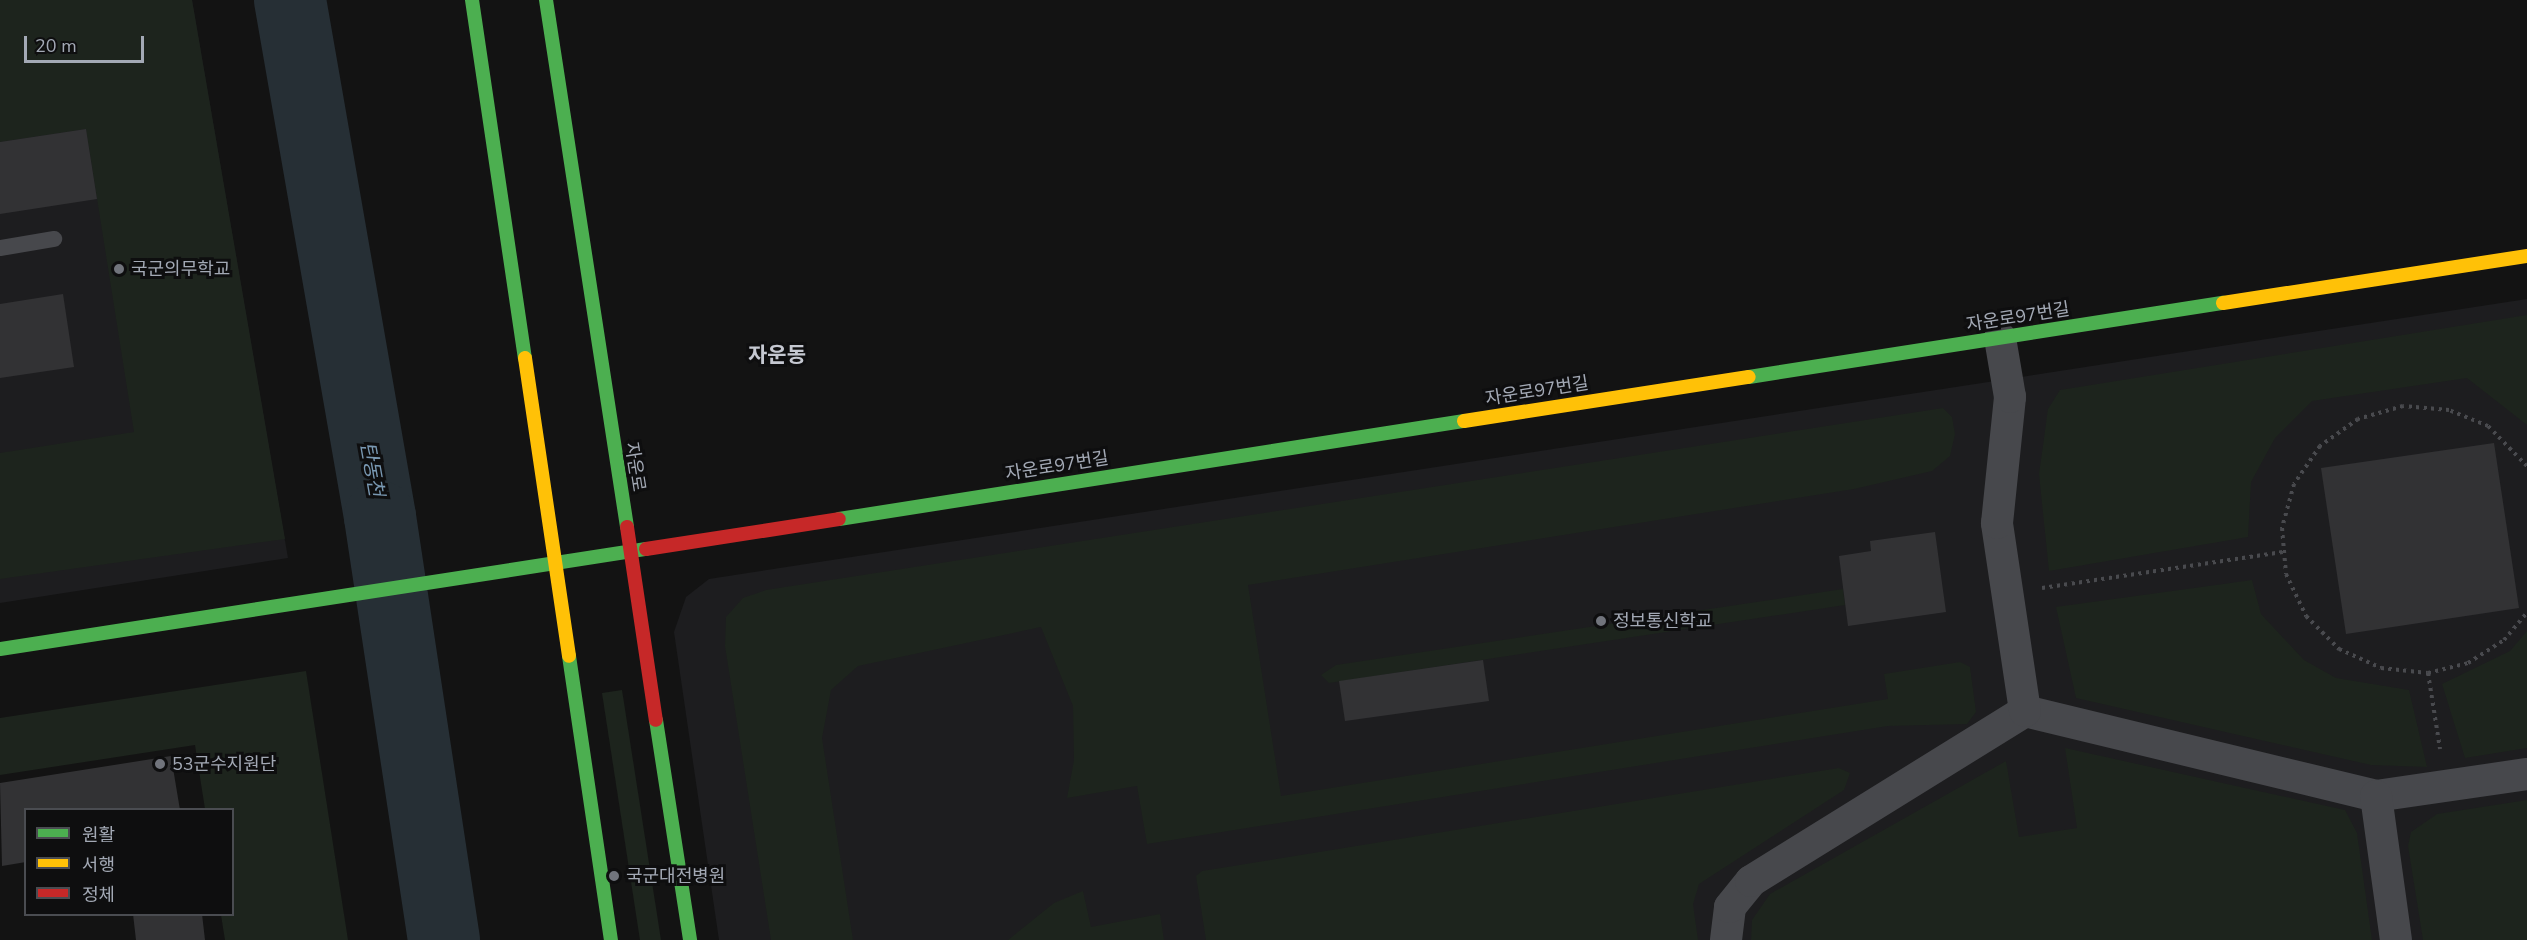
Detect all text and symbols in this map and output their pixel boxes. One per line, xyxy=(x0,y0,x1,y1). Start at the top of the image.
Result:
scale bar xyxy=(27,24,147,62)
text: 20 m xyxy=(35,34,77,58)
place label: 국군의무학교 xyxy=(131,258,230,280)
marker: 국군의무학교 xyxy=(112,262,126,276)
street label: 자운로97번길 xyxy=(1965,298,2071,336)
district label: 자운동 xyxy=(748,342,806,368)
street label: 자운로97번길 xyxy=(1484,372,1590,410)
water label: 탄동천 xyxy=(355,440,389,498)
street label: 자운로 xyxy=(620,441,650,493)
street label: 자운로97번길 xyxy=(1004,447,1110,485)
place label: 정보통신학교 xyxy=(1613,610,1712,632)
marker: 정보통신학교 xyxy=(1594,614,1608,628)
place label: 53군수지원단 xyxy=(172,753,276,775)
marker: 53군수지원단 xyxy=(153,757,167,771)
legend xyxy=(24,808,234,916)
text: 원활 xyxy=(82,823,115,847)
text: 서행 xyxy=(82,853,115,877)
place label: 국군대전병원 xyxy=(626,865,725,887)
marker: 국군대전병원 xyxy=(607,869,621,883)
text: 정체 xyxy=(82,883,115,907)

